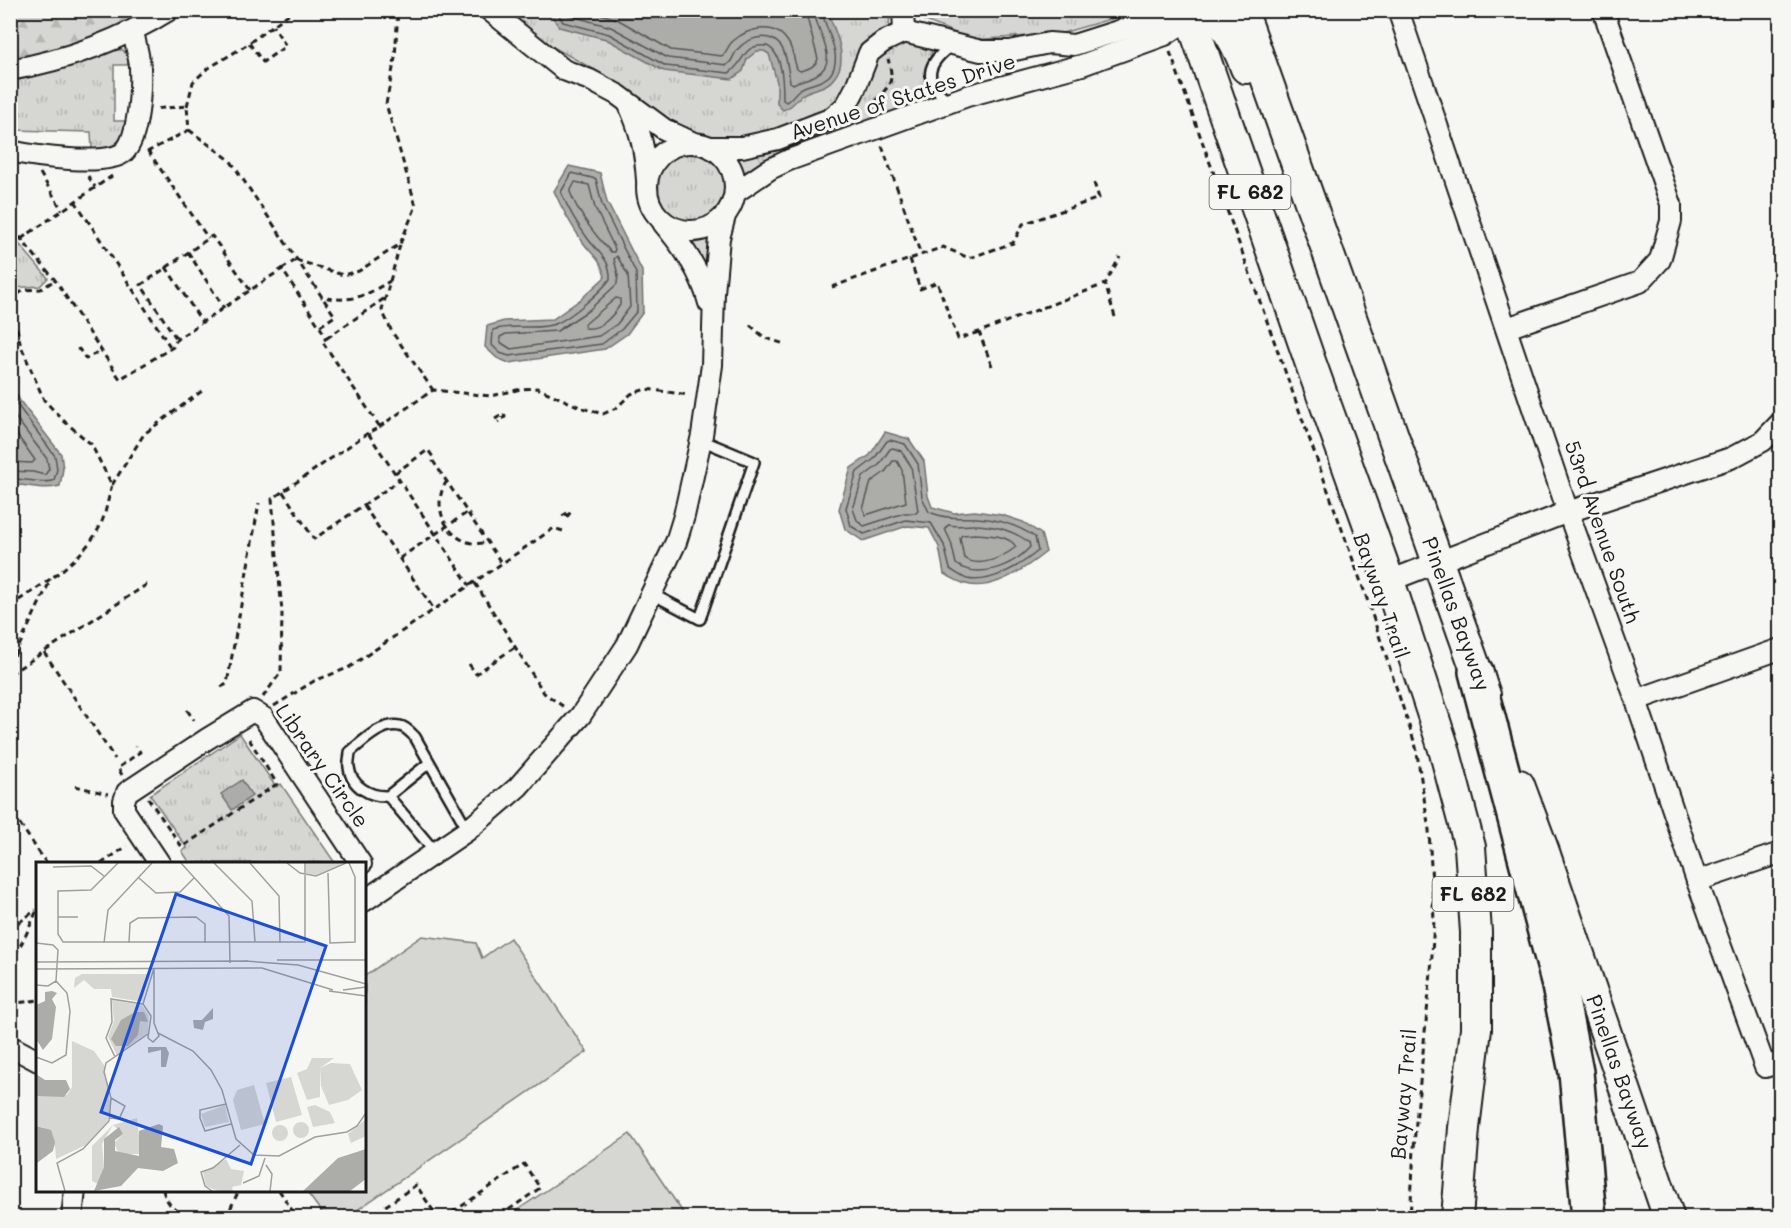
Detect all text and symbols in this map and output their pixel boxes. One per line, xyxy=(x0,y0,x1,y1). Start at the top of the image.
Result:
street label: Avenue of States Drive xyxy=(786,46,1019,145)
road number: FL 682 xyxy=(1210,175,1290,209)
street label: 53rd Avenue South xyxy=(1560,437,1647,626)
street label: Bayway Trail xyxy=(1348,529,1417,662)
street label: Pinellas Bayway xyxy=(1417,533,1498,694)
street label: Library Circle xyxy=(271,698,376,832)
inset map xyxy=(36,862,366,1192)
road number: FL 682 xyxy=(1432,877,1514,911)
street label: Pinellas Bayway xyxy=(1581,991,1660,1152)
street label: Bayway Trail xyxy=(1383,1027,1422,1160)

